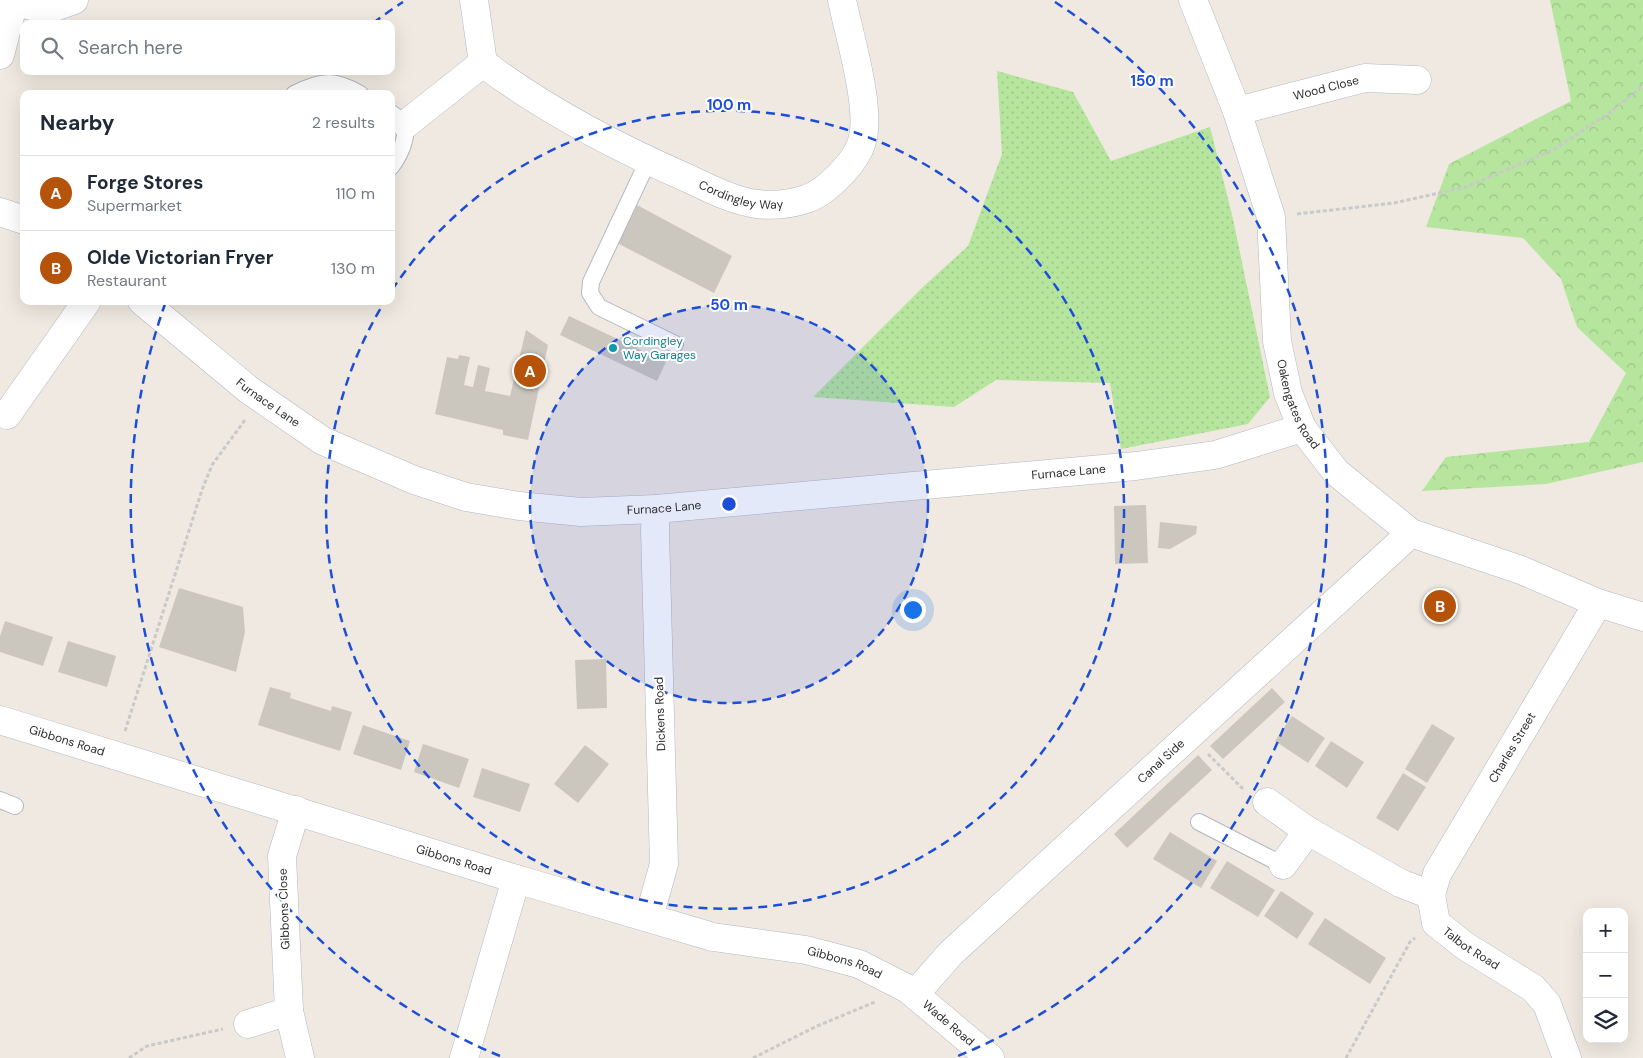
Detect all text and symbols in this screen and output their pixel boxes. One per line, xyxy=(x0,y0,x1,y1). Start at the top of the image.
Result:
search box xyxy=(20,20,395,75)
icon: search xyxy=(38,34,66,62)
text: Search here xyxy=(78,35,183,60)
text: 150 m xyxy=(1131,71,1174,91)
street label: Wood Close xyxy=(1292,72,1361,104)
text: 100 m xyxy=(707,95,751,115)
text: Nearby xyxy=(40,109,114,137)
text: 2 results xyxy=(312,112,375,133)
text: Forge Stores xyxy=(87,170,203,195)
street label: Cordingley Way xyxy=(696,177,784,213)
text: A xyxy=(50,183,62,204)
text: 110 m xyxy=(336,183,375,204)
text: Supermarket xyxy=(87,195,182,216)
text: Olde Victorian Fryer xyxy=(87,245,273,270)
text: B xyxy=(51,258,61,279)
text: 130 m xyxy=(331,258,375,279)
text: Restaurant xyxy=(87,270,167,291)
text: 50 m xyxy=(710,295,748,315)
place label: Cordingley Way Garages xyxy=(623,333,696,363)
marker: Cordingley Way Garages xyxy=(607,342,619,354)
pin: A xyxy=(514,352,546,390)
street label: Oakengates Road xyxy=(1273,358,1323,452)
street label: Furnace Lane xyxy=(233,375,303,431)
street label: Furnace Lane xyxy=(1031,461,1107,483)
centre of rings xyxy=(720,495,738,513)
street label: Furnace Lane xyxy=(626,497,702,518)
pin: B xyxy=(1424,587,1456,625)
your location xyxy=(900,597,926,623)
street label: Dickens Road xyxy=(651,677,669,751)
street label: Charles Street xyxy=(1485,709,1539,786)
street label: Gibbons Road xyxy=(27,721,107,760)
street label: Canal Side xyxy=(1134,735,1188,787)
street label: Gibbons Road xyxy=(414,841,494,879)
street label: Gibbons Close xyxy=(275,868,293,950)
map controls xyxy=(1583,908,1628,1043)
button: + xyxy=(1583,908,1628,953)
street label: Talbot Road xyxy=(1439,923,1502,973)
street label: Gibbons Road xyxy=(806,943,885,983)
button: − xyxy=(1583,953,1628,998)
street label: Wade Road xyxy=(919,997,978,1050)
button: layers xyxy=(1583,998,1628,1043)

